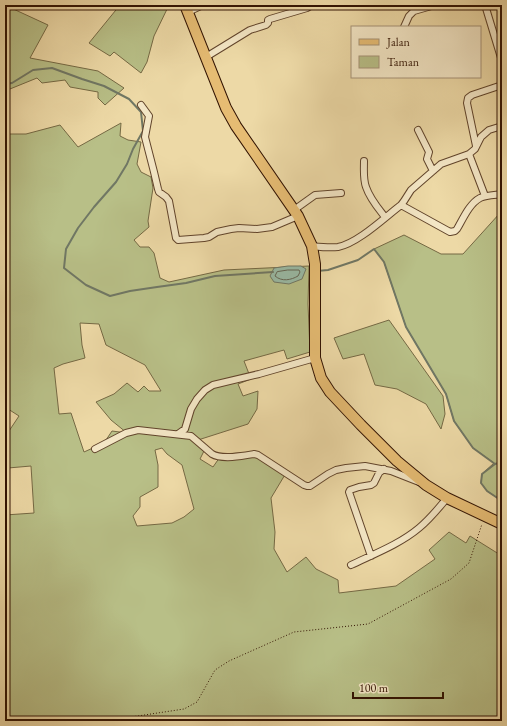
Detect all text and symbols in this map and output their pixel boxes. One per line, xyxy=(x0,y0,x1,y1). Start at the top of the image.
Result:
legend xyxy=(351,26,481,78)
text: Jalan xyxy=(386,34,411,50)
text: Taman xyxy=(387,54,420,70)
scale bar xyxy=(353,674,443,700)
text: 100 m xyxy=(359,680,389,696)

